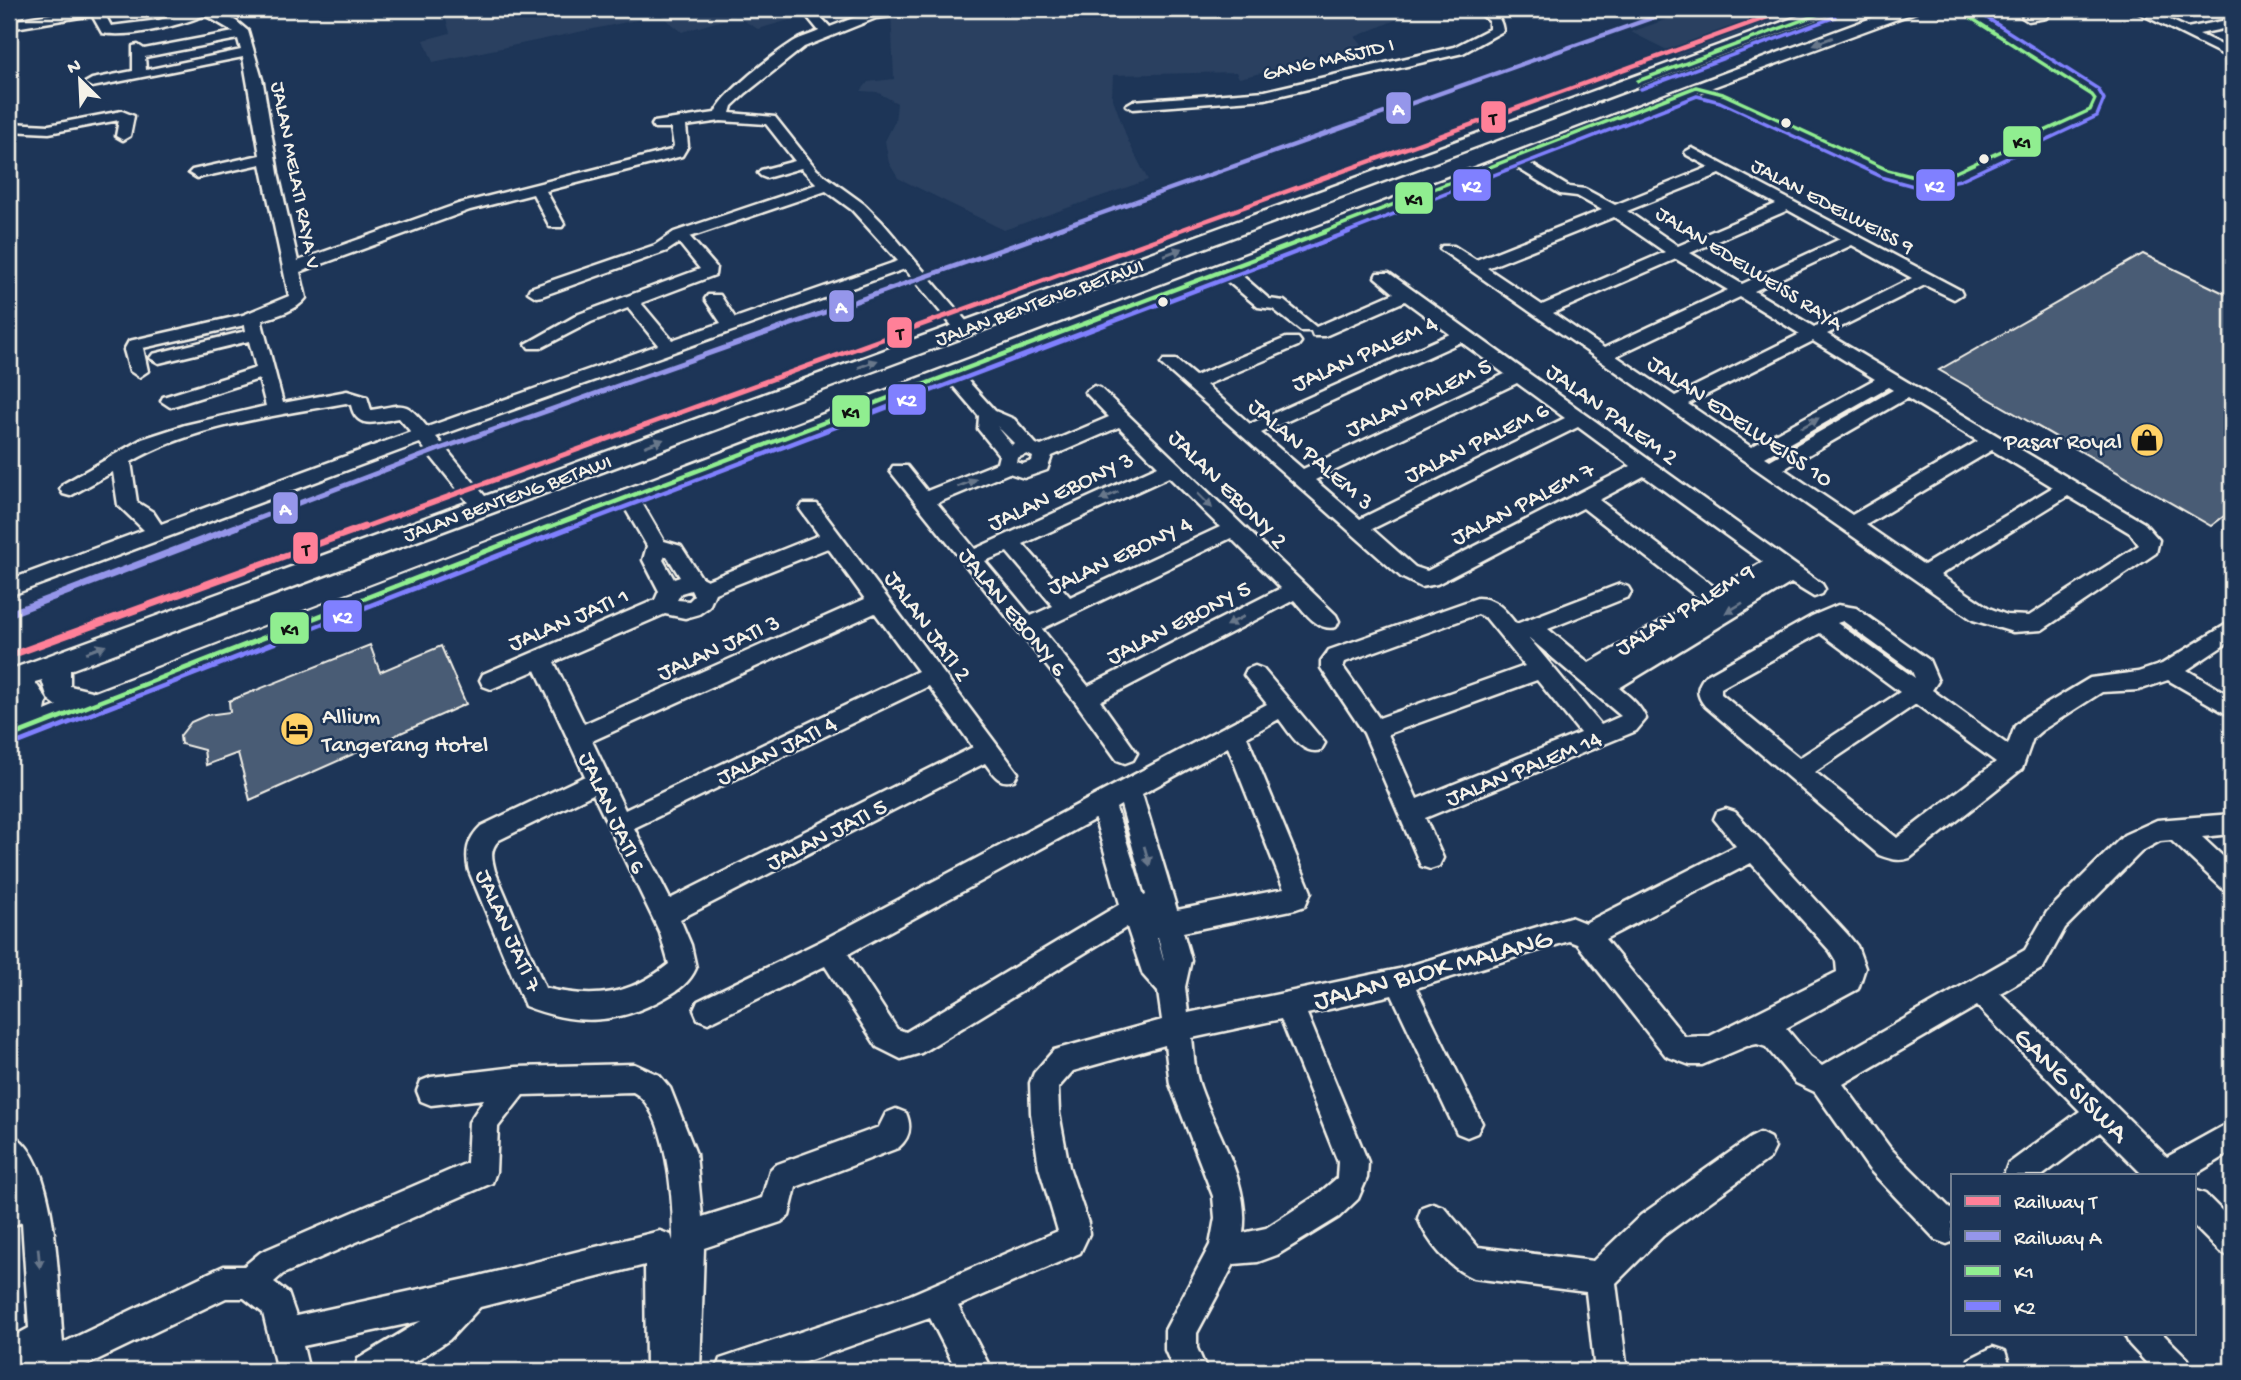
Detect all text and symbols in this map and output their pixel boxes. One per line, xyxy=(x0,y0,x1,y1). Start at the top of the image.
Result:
street label: GANG MASJID I xyxy=(1261,34,1397,89)
one-way arrow xyxy=(1813,36,1834,47)
north arrow xyxy=(46,46,116,116)
text: N xyxy=(64,55,85,81)
street label: JALAN MELATI RAYA V xyxy=(263,80,324,271)
line badge: A xyxy=(1385,91,1412,125)
text: A xyxy=(1391,100,1405,123)
line badge: T xyxy=(1480,100,1507,134)
text: T xyxy=(1487,109,1498,132)
unlabelled marker xyxy=(1779,116,1793,130)
line badge: K1 xyxy=(2002,125,2042,158)
text: K1 xyxy=(2012,133,2031,156)
unlabelled marker xyxy=(1977,152,1991,166)
street label: JALAN EDELWEISS 9 xyxy=(1746,155,1917,262)
line badge: K2 xyxy=(1452,168,1492,202)
line badge: K2 xyxy=(1915,168,1956,202)
text: K2 xyxy=(1461,177,1483,200)
text: K2 xyxy=(1924,177,1946,200)
line badge: K1 xyxy=(1394,181,1434,215)
text: K1 xyxy=(1404,190,1423,213)
street label: JALAN EDELWEISS RAYA xyxy=(1650,202,1848,339)
one-way arrow xyxy=(1162,246,1183,257)
street label: JALAN BENTENG BETAWI xyxy=(933,255,1148,354)
line badge: A xyxy=(828,289,855,323)
unlabelled marker xyxy=(1156,295,1170,309)
text: A xyxy=(834,298,848,321)
street label: JALAN PALEM 4 xyxy=(1288,310,1443,400)
line badge: T xyxy=(886,316,913,349)
text: T xyxy=(894,324,905,347)
street label: JALAN EDELWEISS 10 xyxy=(1641,350,1837,496)
street label: JALAN PALEM 5 xyxy=(1342,353,1497,446)
street label: JALAN PALEM 2 xyxy=(1539,358,1683,474)
one-way arrow xyxy=(857,359,878,370)
line badge: K2 xyxy=(887,383,927,416)
text: K2 xyxy=(896,391,918,414)
street label: JALAN PALEM 3 xyxy=(1241,393,1379,518)
line badge: K1 xyxy=(831,394,871,428)
street label: JALAN PALEM 6 xyxy=(1401,396,1555,492)
text: K1 xyxy=(841,403,860,426)
one-way arrow xyxy=(1801,417,1820,429)
shop icon: Pasar Royal xyxy=(2128,421,2166,459)
street label: JALAN EBONY 2 xyxy=(1161,425,1292,556)
place label: Pasar Royal xyxy=(2003,429,2122,458)
one-way arrow xyxy=(644,437,665,448)
street label: JALAN EBONY 3 xyxy=(984,447,1139,540)
street label: JALAN BENTENG BETAWI xyxy=(401,451,616,550)
street label: JALAN PALEM 7 xyxy=(1447,456,1601,554)
one-way arrow xyxy=(956,477,977,488)
one-way arrow xyxy=(1099,490,1119,502)
line badge: A xyxy=(272,491,299,525)
one-way arrow xyxy=(1196,492,1212,509)
text: A xyxy=(278,500,292,523)
street label: JALAN EBONY 4 xyxy=(1043,511,1198,603)
line badge: T xyxy=(292,531,319,565)
text: T xyxy=(300,540,311,563)
street label: JALAN EBONY 6 xyxy=(950,543,1073,684)
street label: JALAN PALEM 9 xyxy=(1611,558,1760,664)
street label: JALAN JATI 2 xyxy=(876,566,976,689)
street label: JALAN EBONY 5 xyxy=(1103,575,1257,673)
street label: JALAN JATI 1 xyxy=(505,583,634,660)
line badge: K2 xyxy=(322,599,363,633)
one-way arrow xyxy=(1724,602,1743,615)
text: K2 xyxy=(332,608,354,631)
street label: JALAN JATI 3 xyxy=(654,609,785,689)
line badge: K1 xyxy=(269,611,310,645)
one-way arrow xyxy=(1225,616,1245,627)
text: K1 xyxy=(280,620,299,643)
one-way arrow xyxy=(85,643,106,654)
place label: Allium Tangerang Hotel xyxy=(320,704,488,761)
hotel icon: Allium Tangerang Hotel xyxy=(278,710,316,748)
street label: JALAN JATI 4 xyxy=(713,710,843,794)
street label: JALAN PALEM 14 xyxy=(1442,726,1607,815)
street label: JALAN JATI 6 xyxy=(570,748,652,880)
street label: JALAN JATI 5 xyxy=(762,793,893,879)
one-way arrow xyxy=(1142,845,1153,867)
street label: JALAN JATI 7 xyxy=(467,866,547,998)
street label: JALAN BLOK MALANG xyxy=(1310,923,1557,1019)
street label: GANG SISWA xyxy=(2005,1022,2135,1152)
legend xyxy=(1951,1174,2196,1334)
text: Railway T xyxy=(2014,1192,2098,1217)
text: Railway A xyxy=(2014,1228,2103,1253)
one-way arrow xyxy=(34,1247,45,1269)
text: K1 xyxy=(2014,1262,2034,1287)
text: K2 xyxy=(2014,1298,2036,1323)

